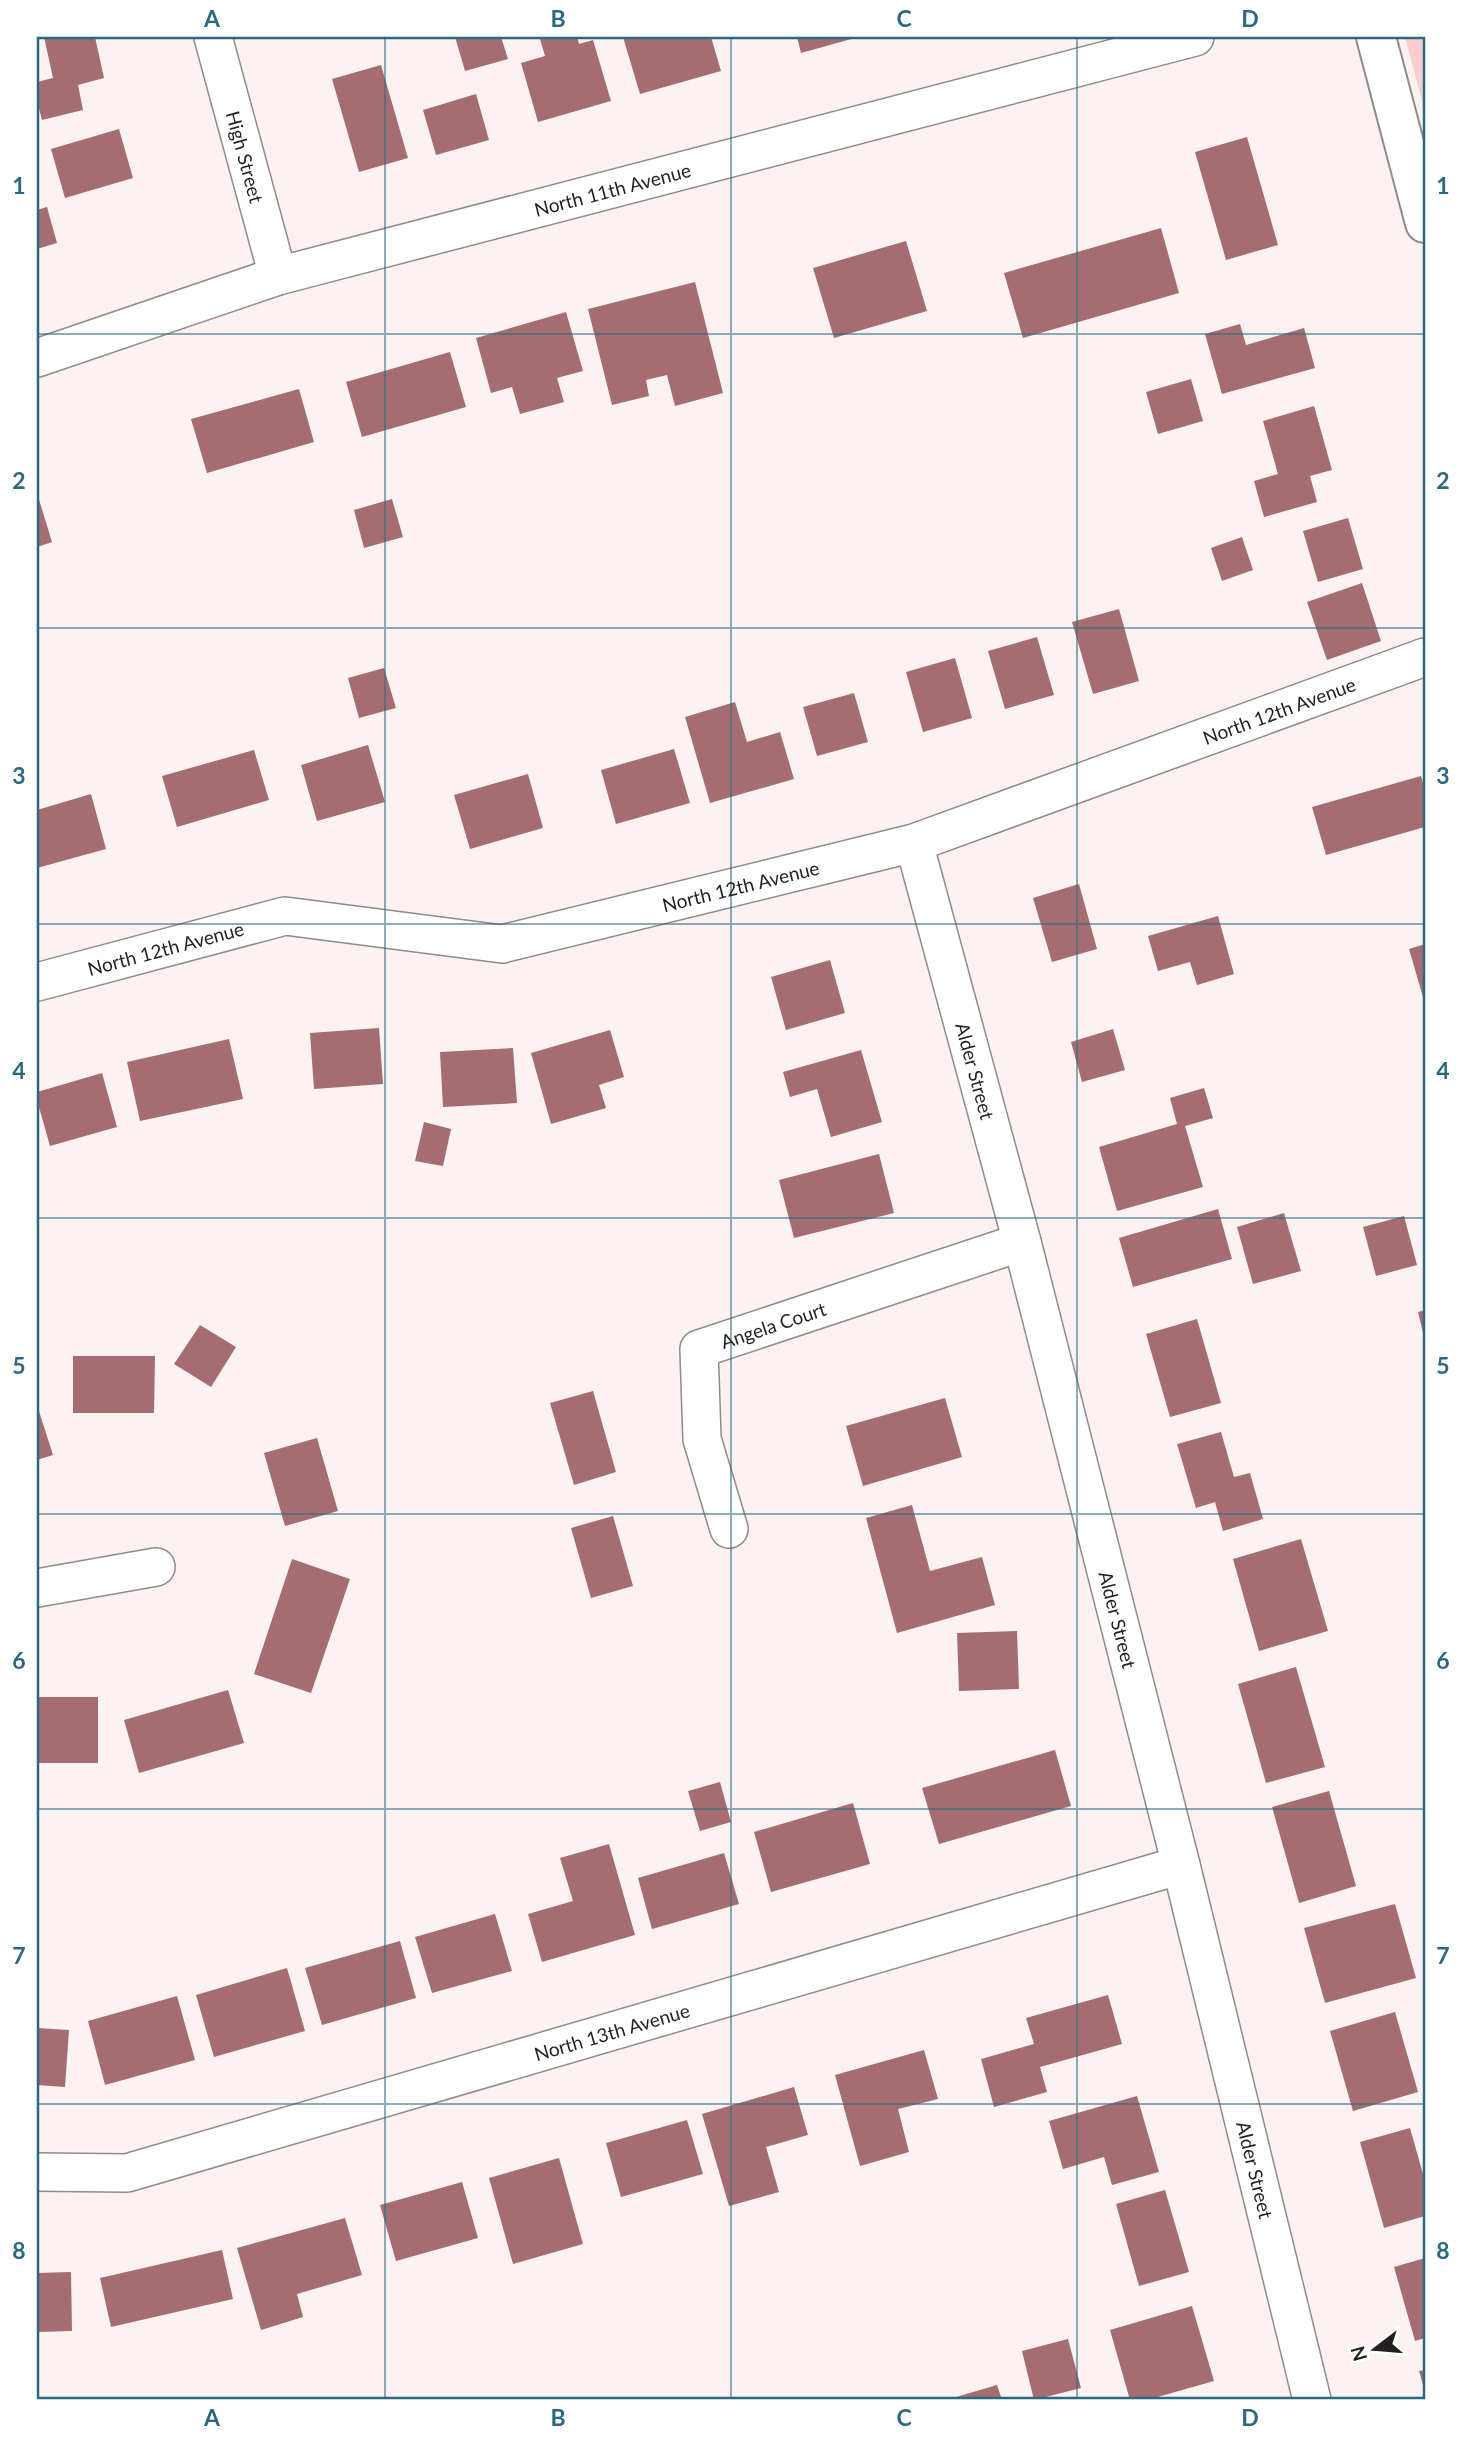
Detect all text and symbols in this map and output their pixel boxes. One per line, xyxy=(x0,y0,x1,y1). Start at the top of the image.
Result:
text: A xyxy=(203,4,221,32)
text: B xyxy=(550,4,566,32)
text: C xyxy=(896,4,912,32)
text: D xyxy=(1241,4,1259,32)
street label: High Street xyxy=(222,108,269,205)
street label: North 11th Avenue xyxy=(532,157,693,220)
text: 1 xyxy=(12,171,26,199)
text: 1 xyxy=(1436,171,1450,199)
text: 2 xyxy=(12,466,26,494)
text: 2 xyxy=(1436,466,1450,494)
street label: North 12th Avenue xyxy=(1199,672,1358,748)
text: 3 xyxy=(12,761,26,789)
text: 3 xyxy=(1436,761,1450,789)
street label: North 12th Avenue xyxy=(660,855,821,916)
street label: North 12th Avenue xyxy=(85,916,246,980)
street label: Alder Street xyxy=(952,1020,1000,1122)
text: 4 xyxy=(12,1056,26,1084)
text: 4 xyxy=(1436,1056,1450,1084)
street label: Angela Court xyxy=(717,1296,829,1353)
text: 5 xyxy=(12,1351,26,1379)
text: 5 xyxy=(1436,1351,1450,1379)
street label: Alder Street xyxy=(1095,1569,1142,1671)
text: 6 xyxy=(12,1646,26,1674)
text: 6 xyxy=(1436,1646,1450,1674)
text: 7 xyxy=(12,1941,26,1969)
text: 7 xyxy=(1436,1941,1450,1969)
street label: North 13th Avenue xyxy=(531,1998,692,2065)
street label: Alder Street xyxy=(1233,2119,1279,2221)
text: 8 xyxy=(12,2236,26,2264)
text: 8 xyxy=(1436,2236,1450,2264)
north arrow xyxy=(1340,2314,1410,2384)
text: N xyxy=(1345,2344,1371,2364)
text: A xyxy=(203,2403,221,2431)
text: B xyxy=(550,2403,566,2431)
text: C xyxy=(896,2403,912,2431)
text: D xyxy=(1241,2403,1259,2431)

